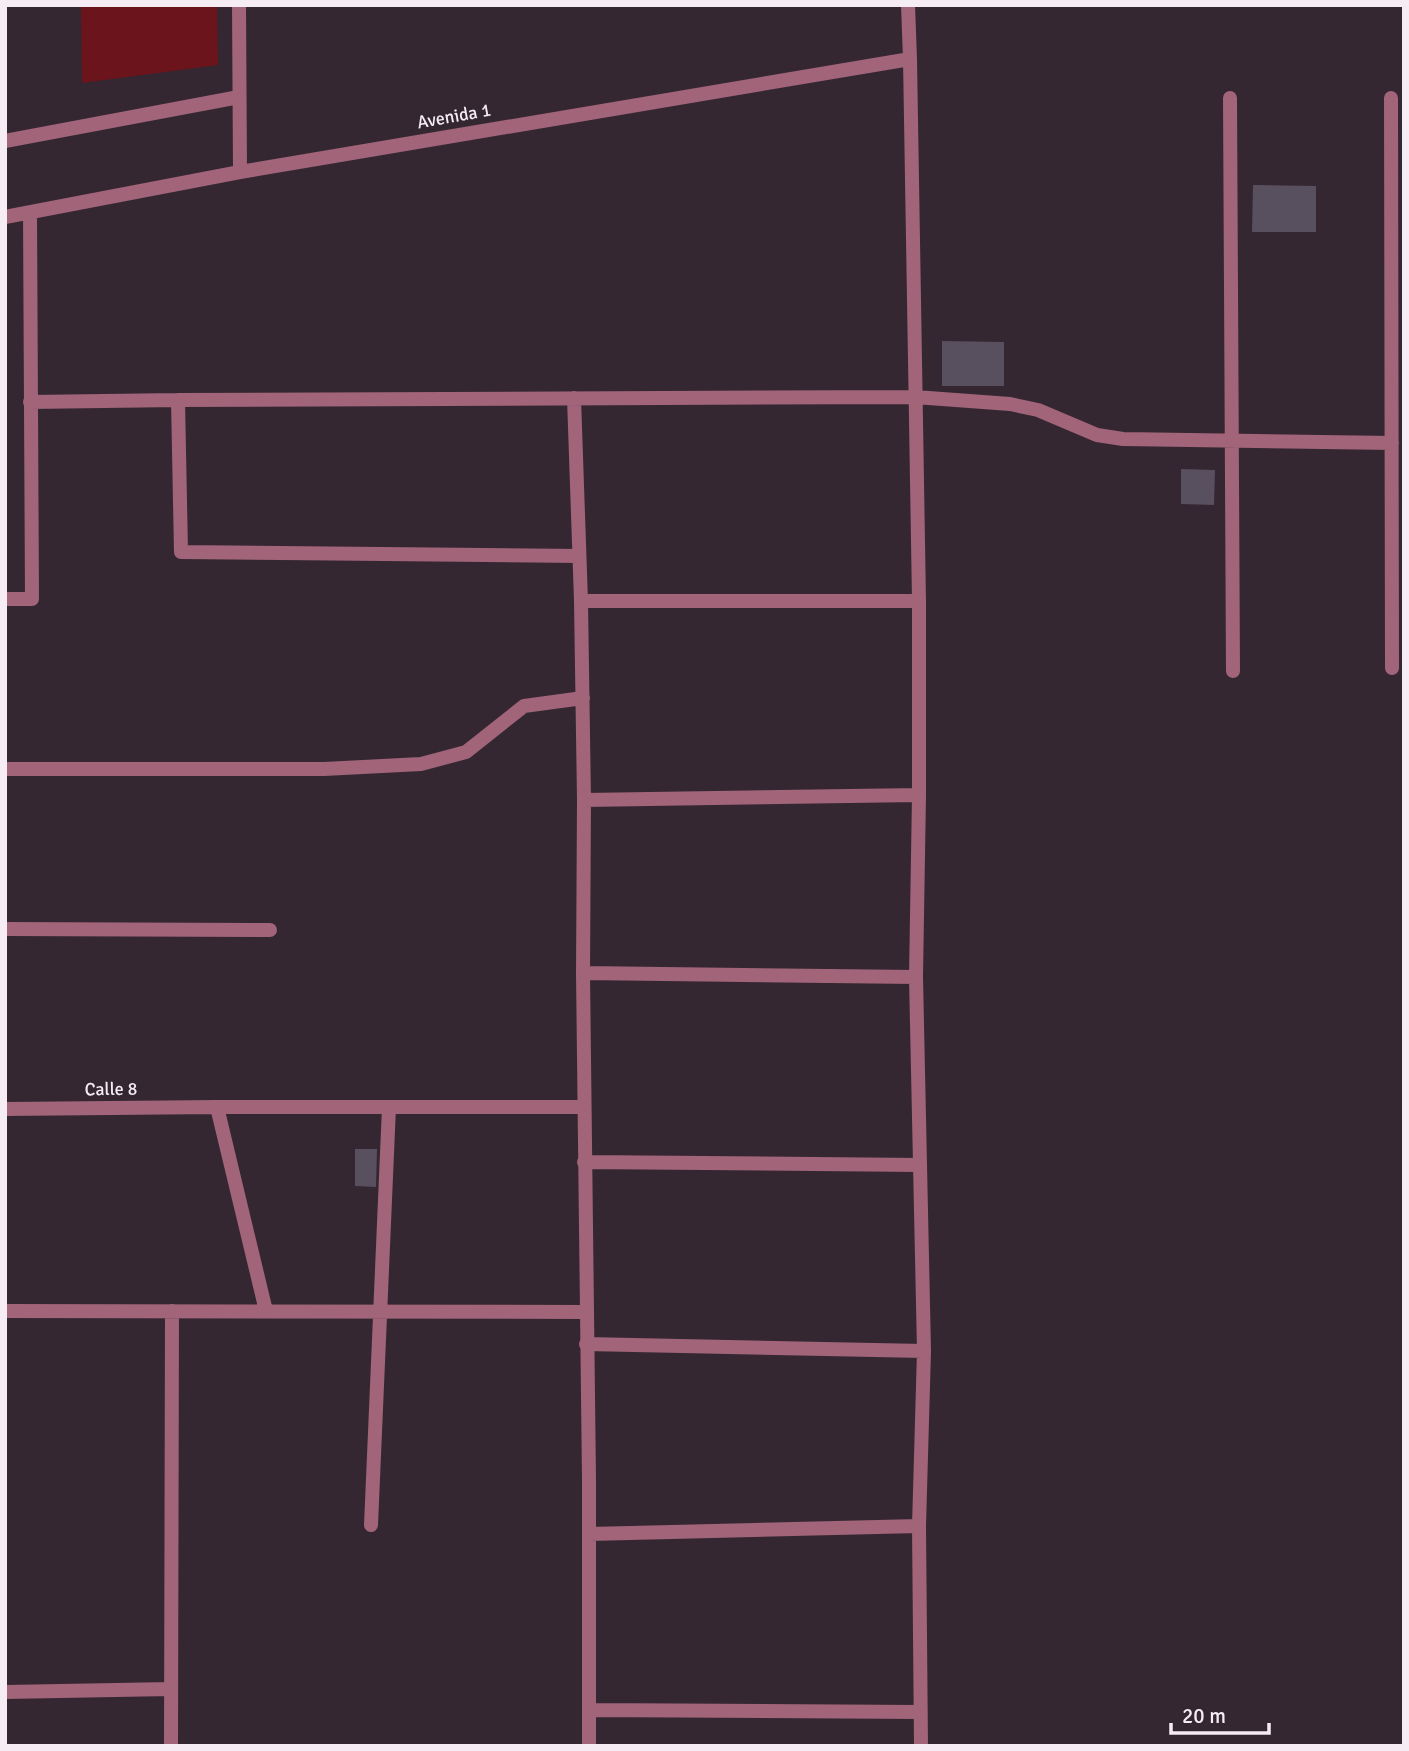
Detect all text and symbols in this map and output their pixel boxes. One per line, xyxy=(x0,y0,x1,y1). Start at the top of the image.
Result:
street label: Avenida 1 xyxy=(415,99,493,133)
street label: Calle 8 xyxy=(84,1078,138,1100)
scale bar xyxy=(1171,1692,1269,1736)
text: 20 m xyxy=(1182,1703,1226,1729)

